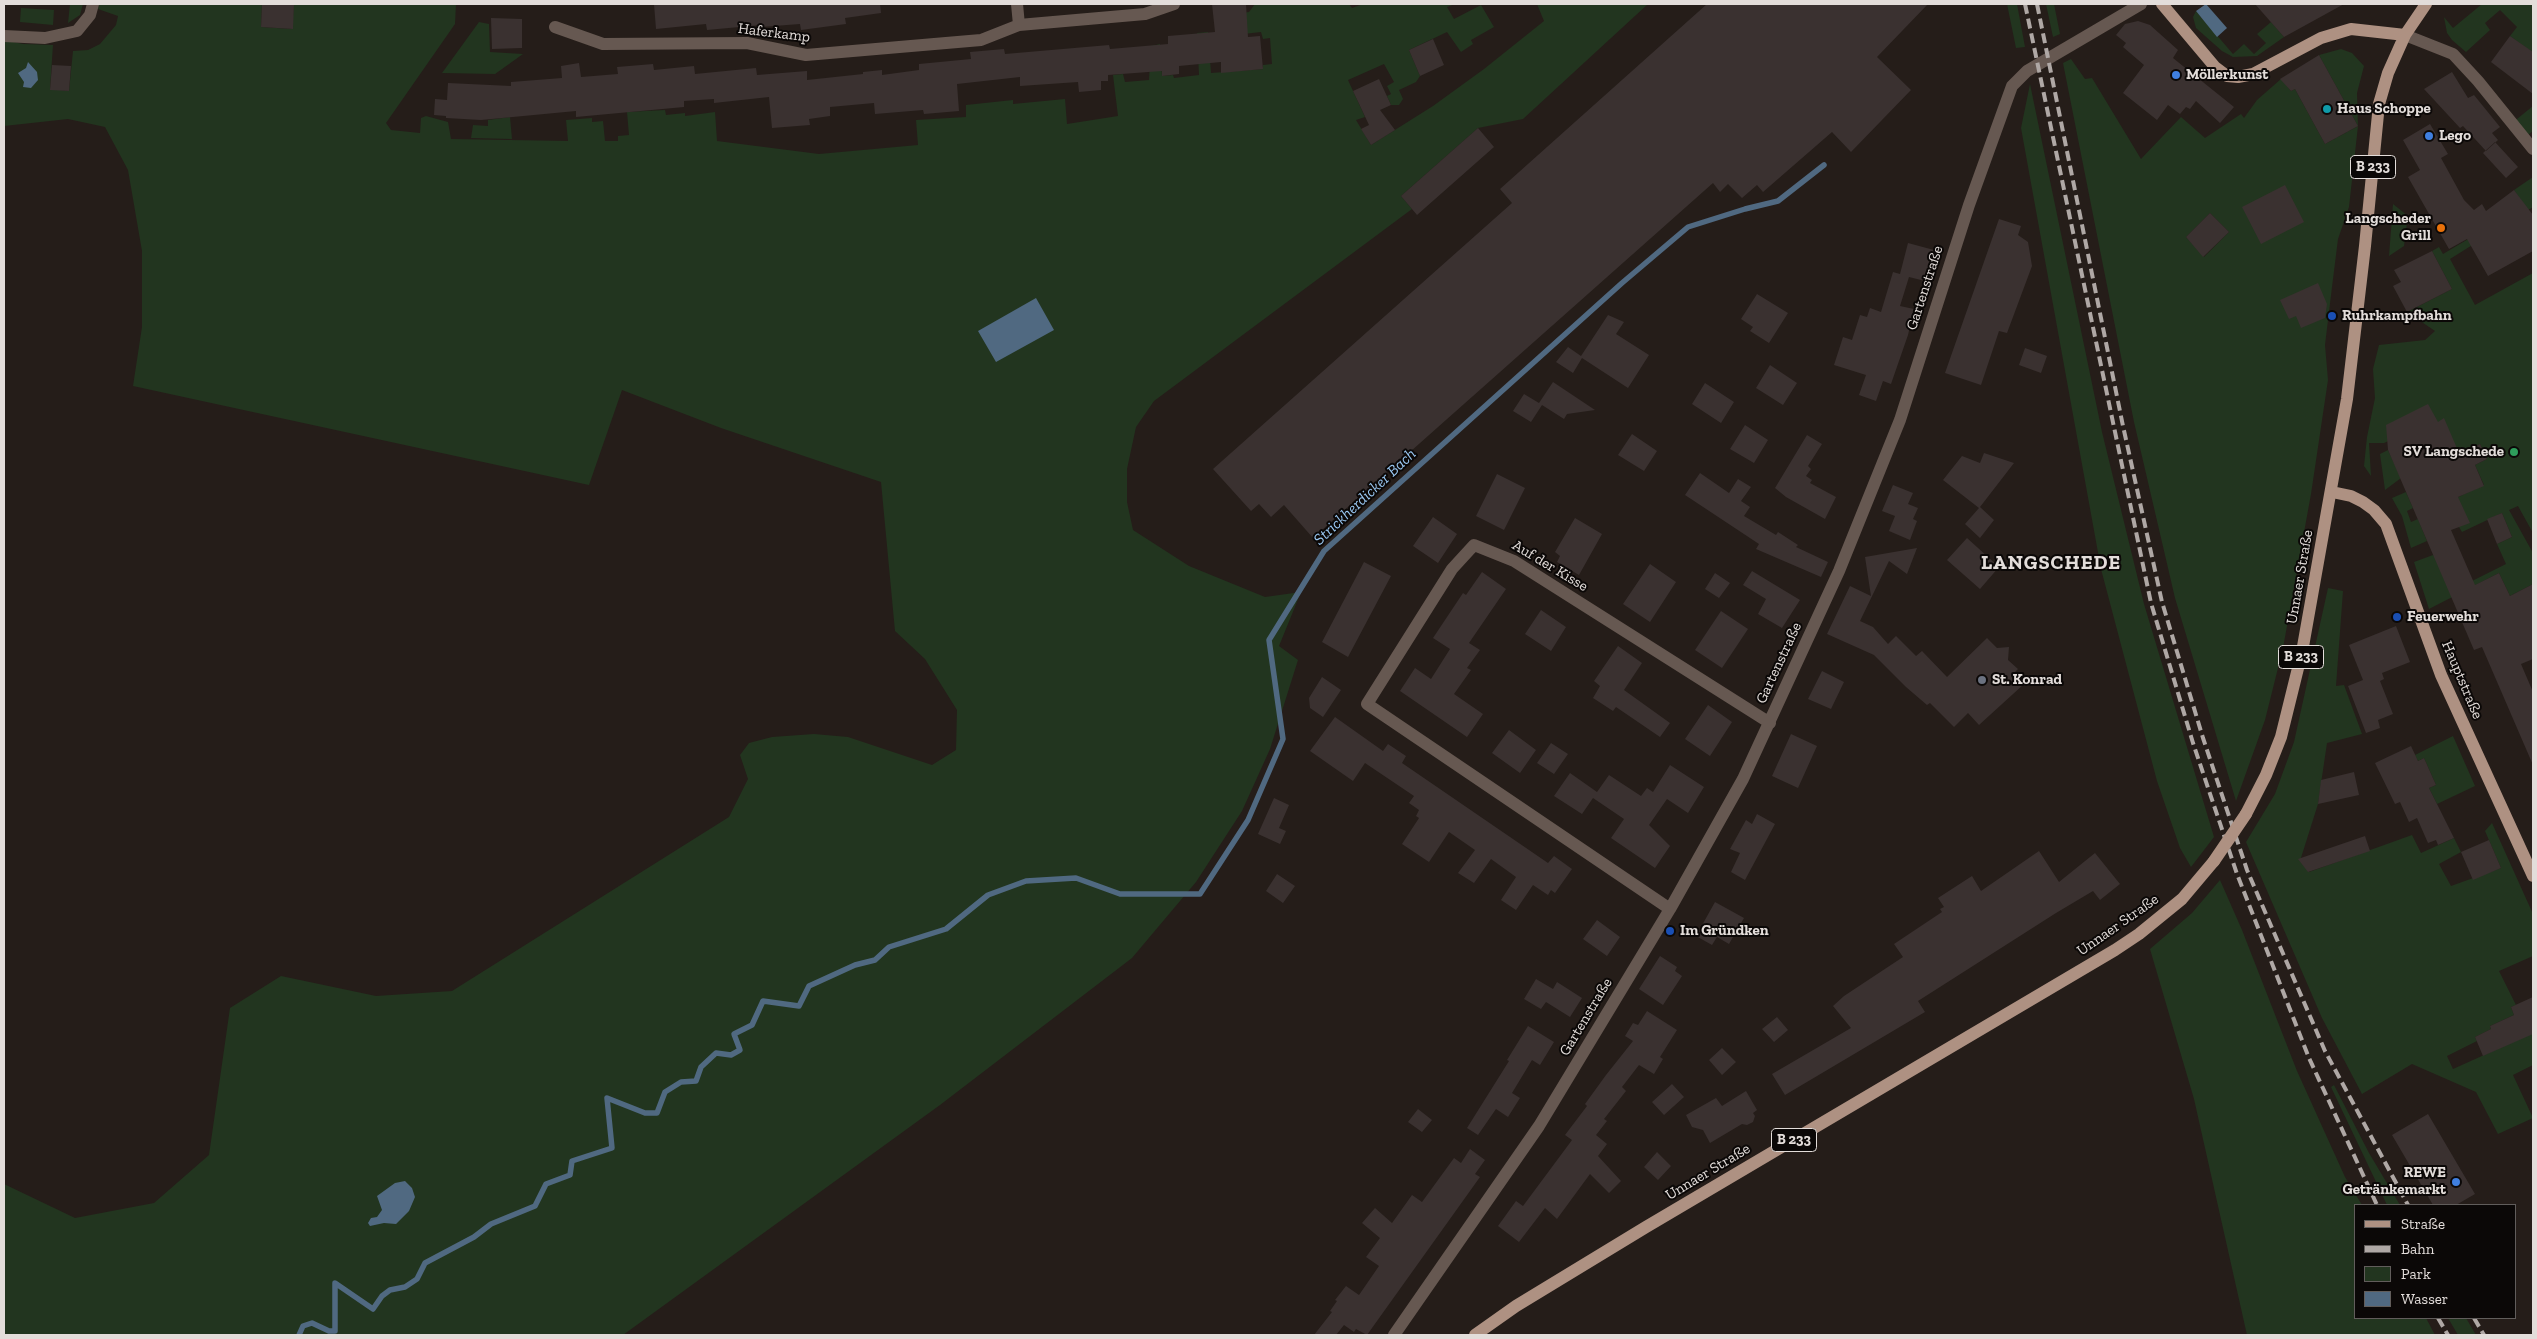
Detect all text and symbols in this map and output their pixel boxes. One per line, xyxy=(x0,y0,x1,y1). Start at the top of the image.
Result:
street label: Haferkamp xyxy=(737,20,811,46)
place label: Möllerkunst xyxy=(2186,66,2268,84)
marker: Möllerkunst xyxy=(2170,69,2182,81)
place label: Haus Schoppe xyxy=(2337,100,2431,118)
marker: Haus Schoppe xyxy=(2321,103,2333,115)
place label: Lego xyxy=(2439,127,2471,145)
marker: Lego xyxy=(2423,130,2435,142)
road number: B 233 xyxy=(2350,156,2396,178)
place label: Langscheder Grill xyxy=(2345,210,2431,245)
marker: Langscheder Grill xyxy=(2435,222,2447,234)
street label: Gartenstraße xyxy=(1903,244,1947,332)
place label: Ruhrkampfbahn xyxy=(2342,307,2452,325)
marker: Ruhrkampfbahn xyxy=(2326,310,2338,322)
place label: SV Langschede xyxy=(2404,443,2504,461)
water label: Strickherdicker Bach xyxy=(1310,445,1420,549)
marker: SV Langschede xyxy=(2508,446,2520,458)
street label: Unnaer Straße xyxy=(2283,528,2317,626)
street label: Auf der Kisse xyxy=(1509,536,1591,596)
district label: LANGSCHEDE xyxy=(1980,551,2122,575)
place label: Feuerwehr xyxy=(2407,608,2479,626)
marker: Feuerwehr xyxy=(2391,611,2403,623)
street label: Gartenstraße xyxy=(1752,619,1806,707)
street label: Hauptstraße xyxy=(2437,638,2487,722)
road number: B 233 xyxy=(2278,646,2324,669)
place label: St. Konrad xyxy=(1992,671,2062,689)
marker: St. Konrad xyxy=(1976,674,1988,686)
street label: Unnaer Straße xyxy=(2074,890,2162,960)
place label: Im Gründken xyxy=(1680,922,1769,940)
marker: Im Gründken xyxy=(1664,925,1676,937)
street label: Gartenstraße xyxy=(1556,975,1616,1059)
road number: B 233 xyxy=(1772,1128,1816,1152)
street label: Unnaer Straße xyxy=(1662,1140,1754,1204)
place label: REWE Getränkemarkt xyxy=(2342,1164,2446,1199)
marker: REWE Getränkemarkt xyxy=(2450,1176,2462,1188)
legend xyxy=(2354,1204,2517,1319)
text: Straße xyxy=(2401,1215,2445,1233)
text: Bahn xyxy=(2401,1240,2434,1258)
text: Park xyxy=(2401,1265,2431,1283)
text: Wasser xyxy=(2401,1290,2448,1308)

